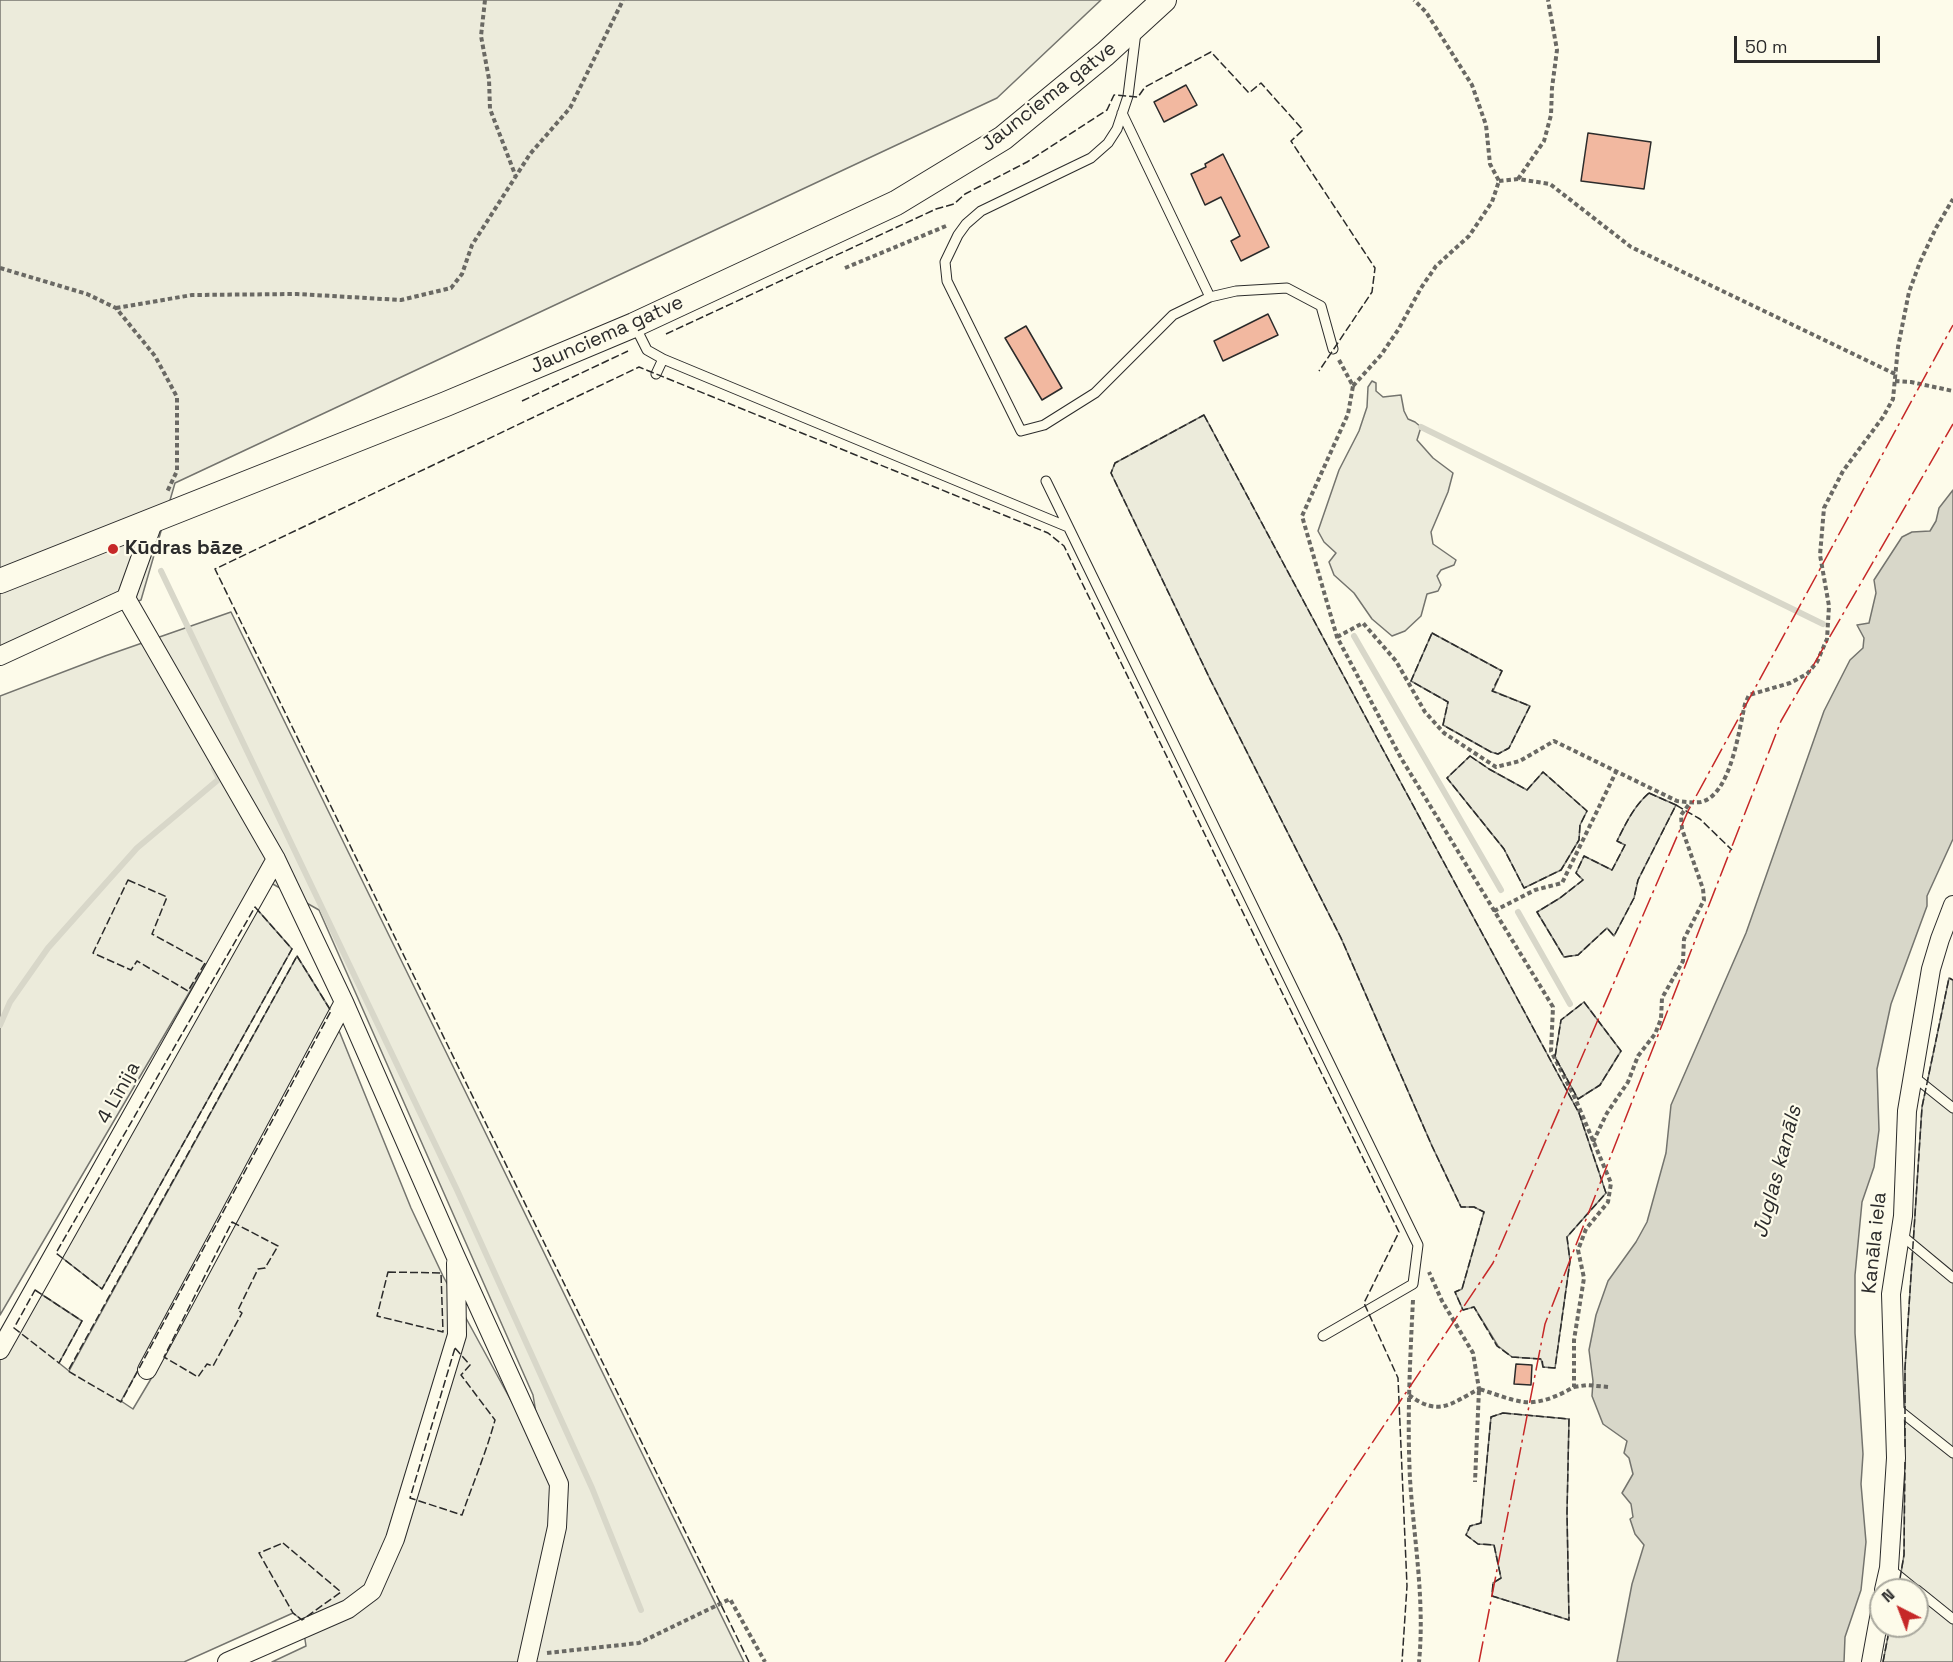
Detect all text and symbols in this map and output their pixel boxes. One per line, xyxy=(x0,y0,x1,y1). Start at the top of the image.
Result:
scale bar xyxy=(1737,24,1882,62)
text: 50 m xyxy=(1745,35,1787,58)
street label: Jaunciema gatve xyxy=(977,37,1121,157)
street label: Jaunciema gatve xyxy=(527,291,687,379)
place label: Kūdras bāze xyxy=(125,537,243,561)
marker: Kūdras bāze xyxy=(106,542,120,556)
street label: 4 Līnija xyxy=(92,1058,146,1128)
water label: Juglas kanāls xyxy=(1748,1103,1808,1241)
street label: Kanāla iela xyxy=(1858,1191,1892,1295)
north arrow xyxy=(1869,1578,1929,1638)
text: N xyxy=(1877,1584,1899,1607)

